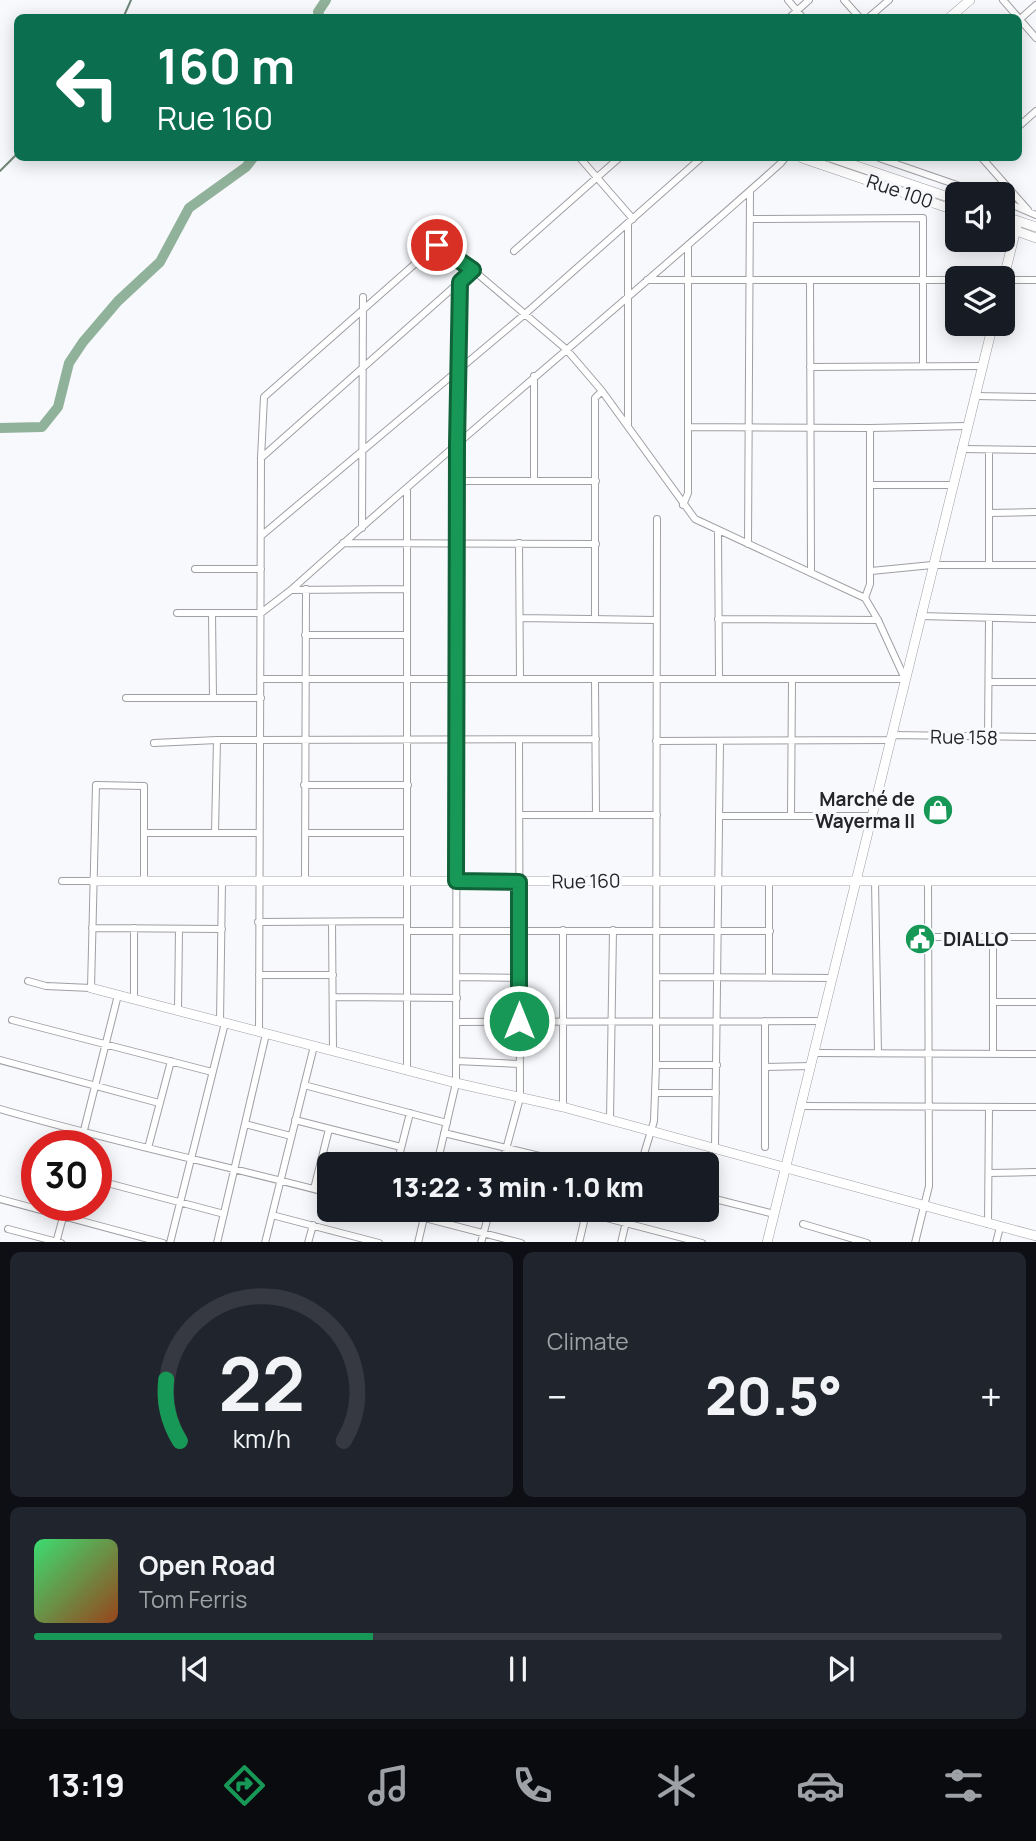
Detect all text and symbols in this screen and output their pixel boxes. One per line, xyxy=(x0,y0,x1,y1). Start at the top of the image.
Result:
text: 160 m xyxy=(157,32,295,99)
icon: left xyxy=(42,42,133,133)
text: Rue 160 xyxy=(157,96,273,140)
street label: Rue 100 xyxy=(863,168,937,214)
map controls xyxy=(945,182,1015,336)
button: sound xyxy=(945,182,1015,252)
pin xyxy=(407,215,467,275)
icon: arrive xyxy=(418,226,456,264)
button: layers xyxy=(945,266,1015,336)
street label: Rue 158 xyxy=(930,723,998,751)
place label: Marché de Wayerma II xyxy=(815,786,915,834)
shop icon: Marché de Wayerma II xyxy=(921,793,955,827)
street label: Rue 160 xyxy=(551,867,621,895)
public building icon: DIALLO xyxy=(903,922,937,956)
place label: DIALLO xyxy=(943,926,1009,952)
position arrow xyxy=(482,984,556,1058)
speed limit sign: 30 xyxy=(21,1130,112,1221)
text: 13:22 · 3 min · 1.0 km xyxy=(392,1169,644,1205)
text: Climate xyxy=(547,1325,629,1357)
text: 22 xyxy=(218,1333,305,1433)
text: 20.5° xyxy=(705,1360,842,1431)
text: − xyxy=(547,1370,568,1422)
text: + xyxy=(980,1370,1002,1422)
text: km/h xyxy=(232,1420,291,1455)
text: Open Road xyxy=(139,1547,275,1583)
text: Tom Ferris xyxy=(139,1583,247,1615)
icon: previous xyxy=(176,1650,214,1688)
icon: pause xyxy=(499,1650,537,1688)
icon: next xyxy=(822,1650,860,1688)
icon: directions xyxy=(220,1761,269,1810)
icon: music xyxy=(364,1761,413,1810)
icon: phone xyxy=(508,1761,557,1810)
icon: climate xyxy=(652,1761,701,1810)
icon: car xyxy=(796,1761,845,1810)
icon: filters xyxy=(939,1761,988,1810)
text: 13:19 xyxy=(47,1763,125,1807)

